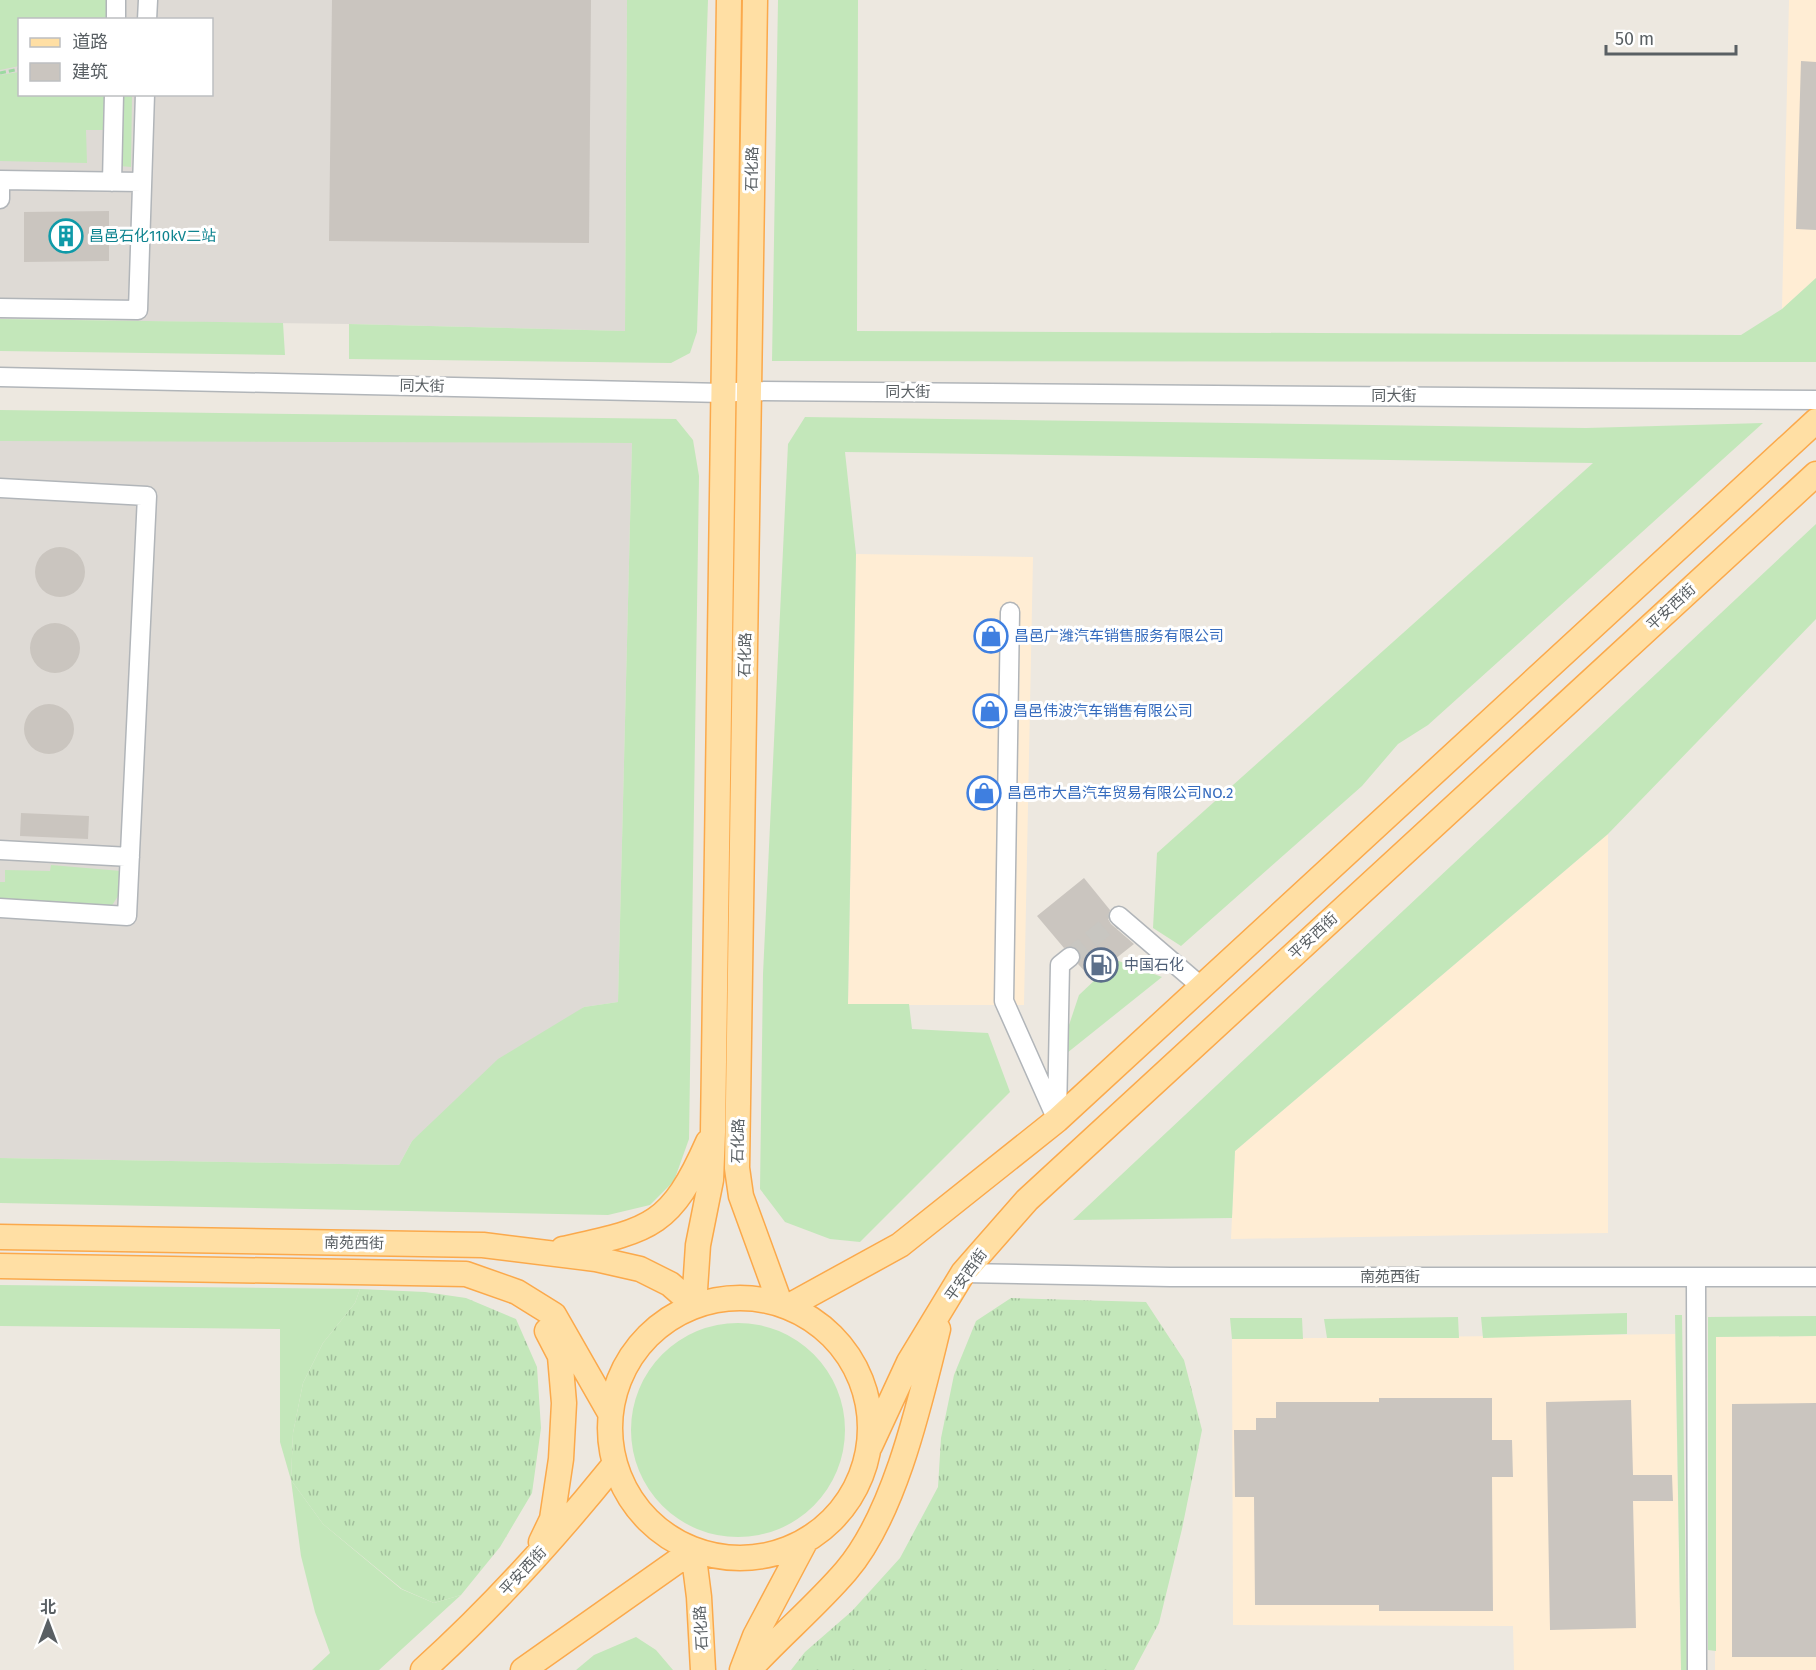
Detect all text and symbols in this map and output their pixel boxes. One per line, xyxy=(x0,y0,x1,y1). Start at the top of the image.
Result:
legend xyxy=(18,18,213,96)
scale bar xyxy=(1606,18,1736,56)
text: 50 m xyxy=(1615,28,1654,50)
text: 道路 xyxy=(72,31,108,53)
text: 建筑 xyxy=(72,61,108,83)
street label: 石化路 xyxy=(743,146,761,192)
building icon: 昌邑石化110kV二站 xyxy=(48,218,84,254)
place label: 昌邑石化110kV二站 xyxy=(89,227,216,245)
street label: 同大街 xyxy=(399,377,445,395)
street label: 同大街 xyxy=(885,383,931,401)
street label: 同大街 xyxy=(1371,387,1417,405)
street label: 平安西街 xyxy=(1643,580,1699,634)
shop icon: 昌邑广潍汽车销售服务有限公司 xyxy=(973,618,1009,654)
place label: 昌邑广潍汽车销售服务有限公司 xyxy=(1014,627,1224,645)
street label: 石化路 xyxy=(736,632,754,678)
shop icon: 昌邑伟波汽车销售有限公司 xyxy=(972,693,1008,729)
place label: 昌邑伟波汽车销售有限公司 xyxy=(1013,702,1193,720)
shop icon: 昌邑市大昌汽车贸易有限公司NO.2 xyxy=(966,775,1002,811)
place label: 昌邑市大昌汽车贸易有限公司NO.2 xyxy=(1007,784,1233,802)
street label: 平安西街 xyxy=(1285,909,1341,963)
fuel station icon: 中国石化 xyxy=(1083,947,1119,983)
place label: 中国石化 xyxy=(1124,956,1184,974)
street label: 石化路 xyxy=(729,1118,747,1164)
street label: 南苑西街 xyxy=(324,1233,384,1253)
street label: 平安西街 xyxy=(941,1245,991,1305)
street label: 南苑西街 xyxy=(1360,1268,1420,1286)
street label: 平安西街 xyxy=(496,1543,550,1599)
north arrow xyxy=(18,1592,78,1652)
text: 北 xyxy=(40,1598,56,1617)
street label: 石化路 xyxy=(691,1605,711,1651)

